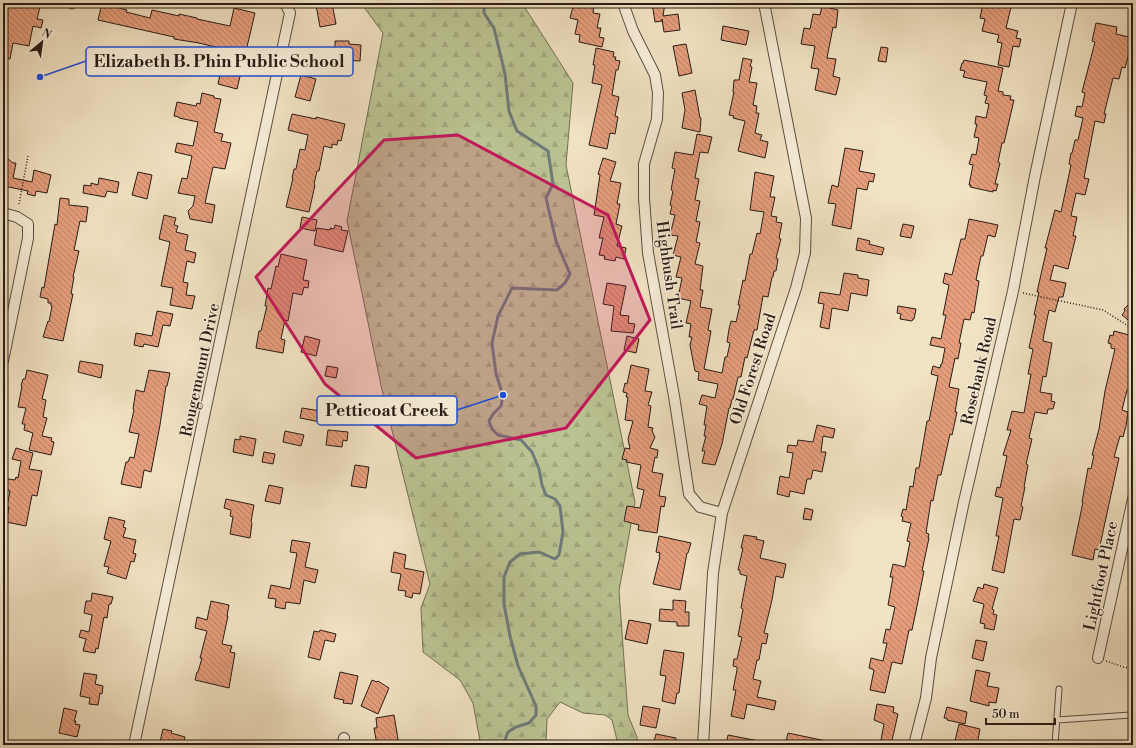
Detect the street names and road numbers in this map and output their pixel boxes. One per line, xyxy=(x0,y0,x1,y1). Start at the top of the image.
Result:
street label: Highbush Trail xyxy=(651,219,687,331)
street label: Rougemount Drive xyxy=(176,301,224,439)
street label: Old Forest Road xyxy=(726,311,780,427)
street label: Rosebank Road xyxy=(957,315,1001,427)
street label: Lightfoot Place xyxy=(1080,519,1122,633)

